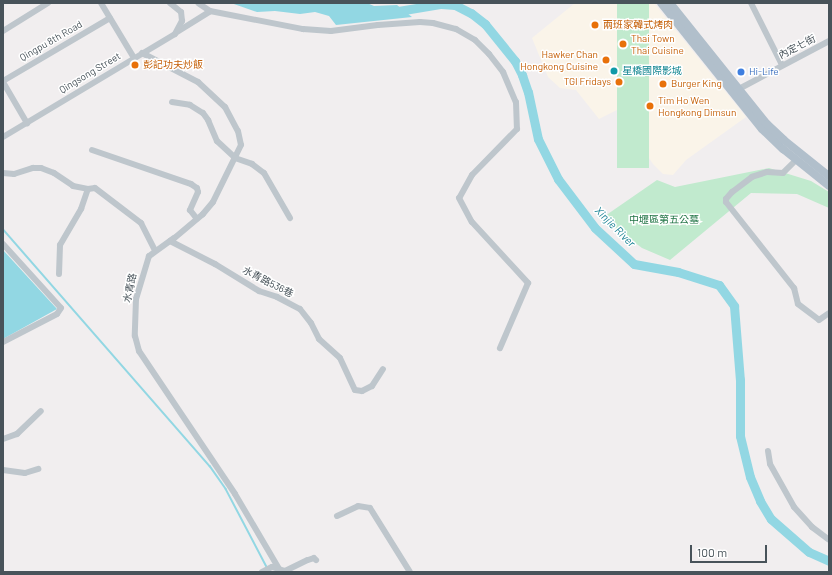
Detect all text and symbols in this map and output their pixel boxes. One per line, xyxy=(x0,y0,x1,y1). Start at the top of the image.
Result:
street label: Qingpu 8th Road xyxy=(18,18,84,64)
place label: 兩班家韓式烤肉 xyxy=(603,19,673,31)
marker: 兩班家韓式烤肉 xyxy=(590,20,600,30)
place label: Thai Town Thai Cuisine xyxy=(631,32,684,56)
street label: 內定七街 xyxy=(776,33,818,61)
marker: Thai Town Thai Cuisine xyxy=(618,39,628,49)
place label: Hawker Chan Hongkong Cuisine xyxy=(520,48,598,72)
street label: Qingsong Street xyxy=(57,50,123,96)
marker: Hawker Chan Hongkong Cuisine xyxy=(601,55,611,65)
place label: 彭記功夫炒飯 xyxy=(143,59,203,71)
marker: 彭記功夫炒飯 xyxy=(130,60,140,70)
place label: 星橋國際影城 xyxy=(622,65,682,77)
marker: 星橋國際影城 xyxy=(609,66,619,76)
place label: Hi-Life xyxy=(749,66,779,78)
marker: Hi-Life xyxy=(736,67,746,77)
place label: TGI Fridays xyxy=(564,76,611,88)
marker: TGI Fridays xyxy=(614,77,624,87)
place label: Burger King xyxy=(671,78,722,90)
marker: Burger King xyxy=(658,79,668,89)
place label: Tim Ho Wen Hongkong Dimsun xyxy=(658,94,736,118)
marker: Tim Ho Wen Hongkong Dimsun xyxy=(645,101,655,111)
water label: Xinjie River xyxy=(592,204,638,250)
park label: 中壢區第五公墓 xyxy=(629,214,699,226)
street label: 水青路536巷 xyxy=(241,264,295,300)
street label: 水青路 xyxy=(121,272,139,304)
scale bar xyxy=(692,537,769,563)
text: 100 m xyxy=(697,545,727,559)

